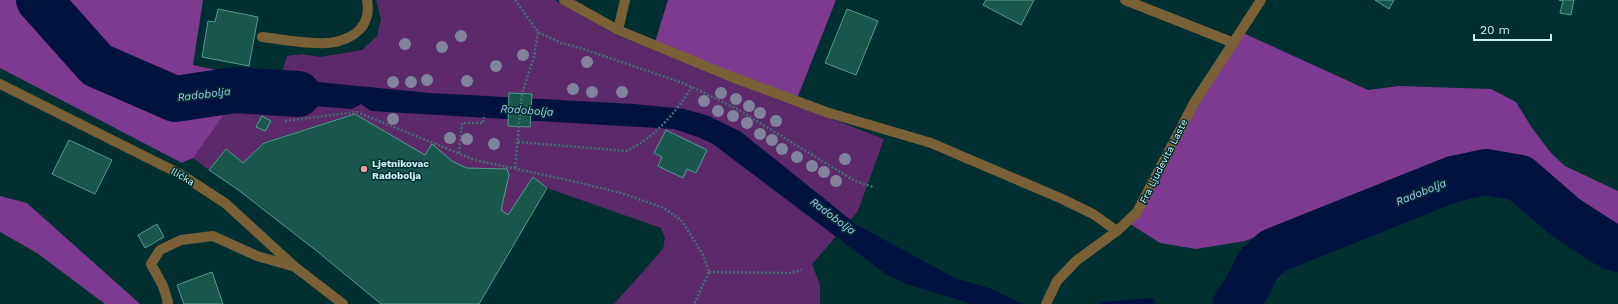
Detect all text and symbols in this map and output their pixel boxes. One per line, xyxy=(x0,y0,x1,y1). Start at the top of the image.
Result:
scale bar xyxy=(1474,16,1551,42)
text: 20 m xyxy=(1480,23,1510,37)
water label: Radobolja xyxy=(177,85,231,104)
water label: Radobolja xyxy=(500,102,554,119)
street label: Fra Ljudevita Laste xyxy=(1137,117,1190,205)
place label: Ljetnikovac Radobolja xyxy=(372,158,429,181)
marker: Ljetnikovac Radobolja xyxy=(359,164,369,174)
street label: Ilićka xyxy=(169,165,197,188)
water label: Radobolja xyxy=(1394,176,1448,208)
water label: Radobolja xyxy=(808,195,858,238)

